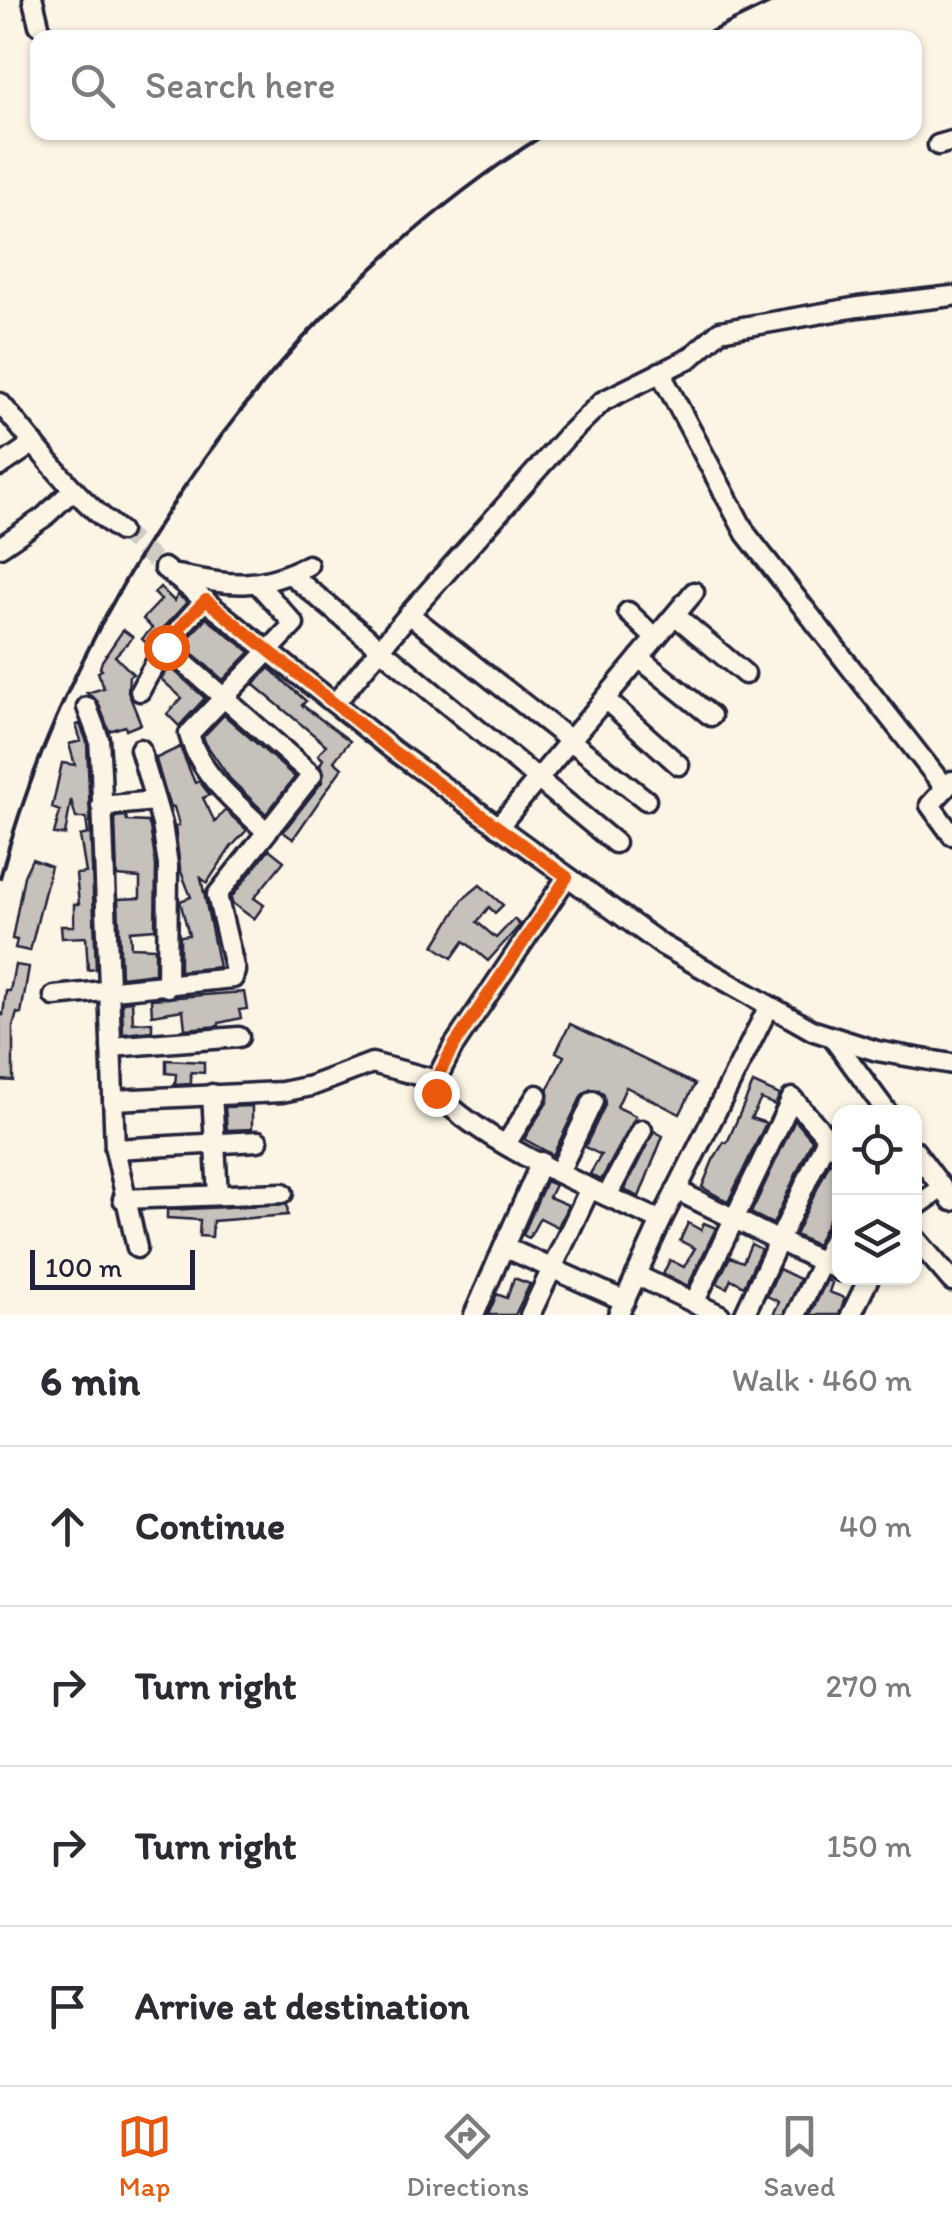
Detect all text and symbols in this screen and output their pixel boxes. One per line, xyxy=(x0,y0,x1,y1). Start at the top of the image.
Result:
search box xyxy=(30,30,922,140)
icon: search xyxy=(65,58,120,113)
text: Search here xyxy=(145,62,336,108)
route start xyxy=(144,625,190,671)
route end xyxy=(414,1071,460,1117)
map controls xyxy=(832,1105,922,1285)
button: locate xyxy=(832,1105,922,1195)
button: layers xyxy=(832,1195,922,1285)
scale bar xyxy=(30,1245,195,1290)
text: 100 m xyxy=(45,1250,122,1284)
text: 6 min xyxy=(40,1355,140,1406)
text: Walk · 460 m xyxy=(732,1361,912,1399)
icon: ahead xyxy=(40,1499,95,1554)
text: Continue xyxy=(135,1503,285,1549)
text: 40 m xyxy=(839,1507,912,1545)
icon: right xyxy=(40,1659,95,1714)
text: Turn right xyxy=(135,1663,297,1709)
text: 270 m xyxy=(825,1667,912,1705)
icon: right xyxy=(40,1819,95,1874)
text: Turn right xyxy=(135,1823,297,1869)
text: 150 m xyxy=(827,1827,912,1865)
icon: arrive xyxy=(40,1979,95,2034)
text: Arrive at destination xyxy=(135,1983,470,2029)
tab: Map xyxy=(117,2109,172,2203)
tab: Directions xyxy=(406,2109,529,2203)
tab: Saved xyxy=(763,2109,835,2203)

